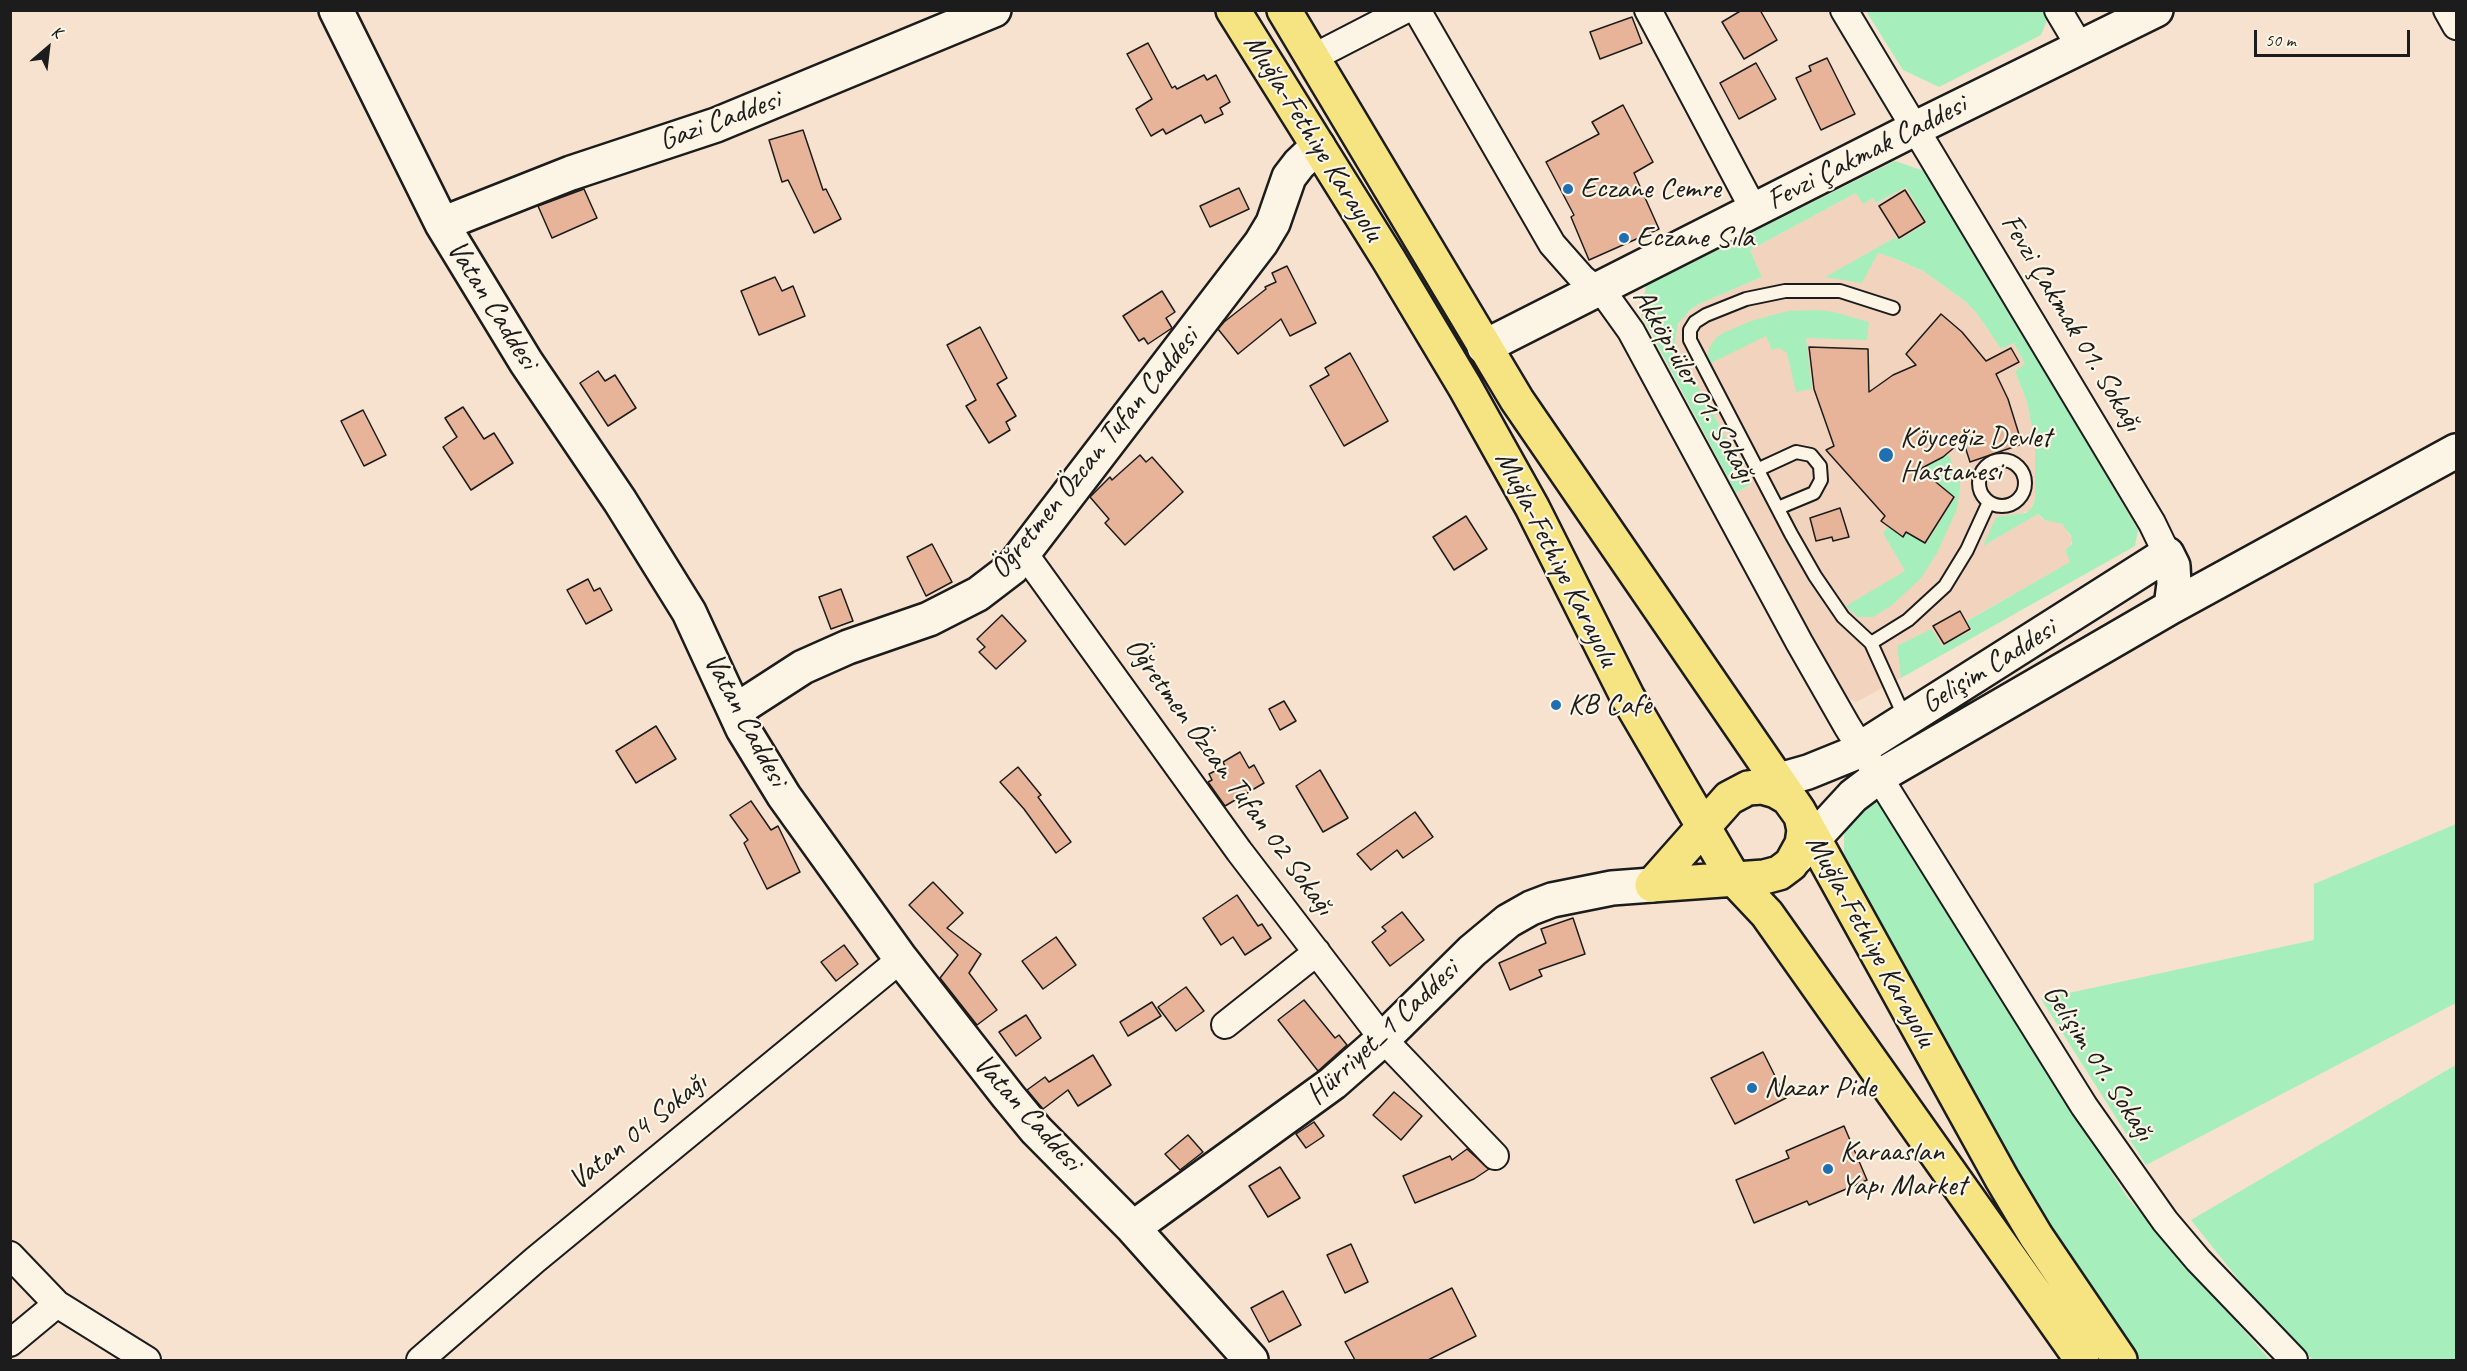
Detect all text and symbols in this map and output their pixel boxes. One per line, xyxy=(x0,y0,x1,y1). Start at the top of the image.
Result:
north arrow xyxy=(18,18,78,78)
scale bar xyxy=(2257,18,2413,56)
text: K xyxy=(48,21,65,43)
street label: Muğla-Fethiye Karayolu xyxy=(1235,28,1391,248)
text: 50 m xyxy=(2265,29,2296,51)
street label: Gazi Caddesi xyxy=(654,82,786,160)
street label: Fevzi Çakmak Caddesi xyxy=(1761,87,1973,219)
place label: Eczane Cemre xyxy=(1580,171,1721,207)
marker: Eczane Cemre xyxy=(1561,182,1575,196)
street label: Fevzi Çakmak 01. Sokağı xyxy=(1992,208,2150,438)
place label: Eczane Sıla xyxy=(1636,220,1754,256)
marker: Eczane Sıla xyxy=(1617,231,1631,245)
street label: Vatan Caddesi xyxy=(438,234,546,376)
street label: Akköprüler 01. Sokağı xyxy=(1624,283,1764,489)
street label: Öğretmen Özcan Tufan Caddesi xyxy=(983,321,1207,587)
place label: Köyceğiz Devlet Hastanesi xyxy=(1900,420,2051,490)
street label: Muğla-Fethiye Karayolu xyxy=(1486,445,1626,673)
marker: Köyceğiz Devlet Hastanesi xyxy=(1877,446,1895,464)
street label: Gelişim Caddesi xyxy=(1915,612,2063,722)
street label: Öğretmen Özcan Tufan 02 Sokağı xyxy=(1116,631,1342,923)
street label: Vatan Caddesi xyxy=(695,647,795,793)
place label: KB Cafe xyxy=(1568,687,1651,723)
marker: KB Cafe xyxy=(1549,698,1563,712)
street label: Muğla-Fethiye Karayolu xyxy=(1797,829,1943,1053)
street label: Hürriyet_1 Caddesi xyxy=(1299,953,1467,1113)
street label: Gelişim 01. Sokağı xyxy=(2034,978,2162,1148)
street label: Vatan Caddesi xyxy=(965,1047,1089,1179)
street label: Vatan 04 Sokağı xyxy=(562,1065,714,1199)
place label: Nazar Pide xyxy=(1764,1070,1876,1106)
marker: Nazar Pide xyxy=(1745,1081,1759,1095)
place label: Karaaslan Yapı Market xyxy=(1840,1134,1966,1204)
marker: Karaaslan Yapı Market xyxy=(1821,1162,1835,1176)

